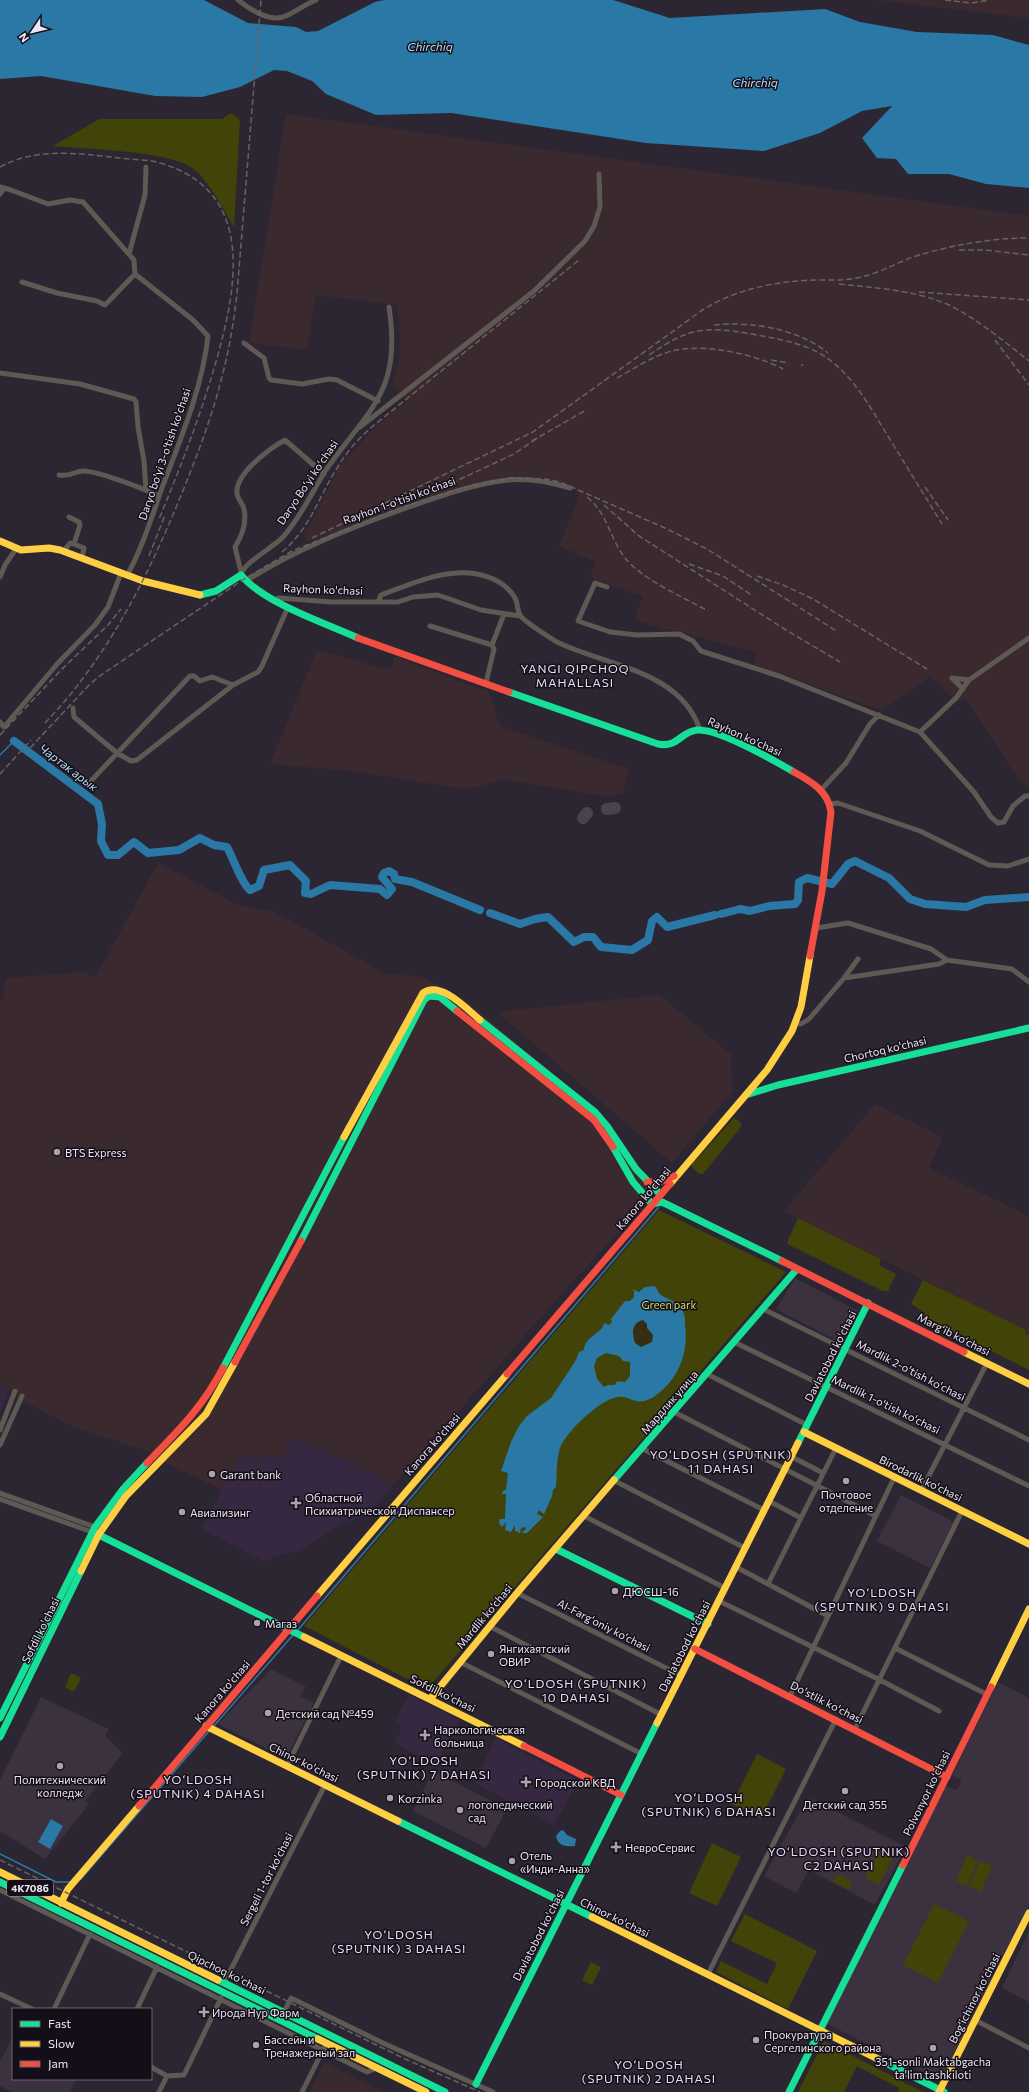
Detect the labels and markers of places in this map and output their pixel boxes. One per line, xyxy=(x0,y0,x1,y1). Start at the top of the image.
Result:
place label: BTS Express xyxy=(65,1146,127,1159)
marker: BTS Express xyxy=(52,1147,62,1157)
place label: Garant bank xyxy=(220,1468,281,1481)
marker: Garant bank xyxy=(207,1469,217,1479)
marker: Почтовое отделение xyxy=(841,1476,851,1486)
place label: Почтовое отделение xyxy=(819,1488,873,1514)
place label: Областной Психиатрической Диспансер xyxy=(305,1491,455,1517)
marker: Областной Психиатрической Диспансер xyxy=(290,1497,302,1509)
place label: Авиализинг xyxy=(190,1506,251,1519)
marker: Авиализинг xyxy=(177,1507,187,1517)
place label: ДЮСШ-16 xyxy=(623,1585,679,1598)
marker: ДЮСШ-16 xyxy=(610,1586,620,1596)
place label: Магаз xyxy=(265,1617,297,1630)
marker: Магаз xyxy=(252,1618,262,1628)
place label: Янгихаятский ОВИР xyxy=(499,1642,570,1668)
marker: Янгихаятский ОВИР xyxy=(486,1649,496,1659)
place label: Детский сад №459 xyxy=(276,1707,374,1720)
marker: Детский сад №459 xyxy=(263,1708,273,1718)
place label: Наркологическая больница xyxy=(434,1723,525,1749)
marker: Наркологическая больница xyxy=(419,1729,431,1741)
marker: Политехнический колледж xyxy=(55,1761,65,1771)
place label: Политехнический колледж xyxy=(14,1773,106,1799)
marker: Городской КВД xyxy=(520,1776,532,1788)
place label: Городской КВД xyxy=(535,1776,616,1789)
marker: Детский сад 355 xyxy=(840,1786,850,1796)
place label: Korzinka xyxy=(398,1792,442,1805)
marker: Korzinka xyxy=(385,1793,395,1803)
place label: логопедический сад xyxy=(468,1798,553,1824)
place label: Детский сад 355 xyxy=(803,1798,887,1811)
marker: логопедический сад xyxy=(455,1805,465,1815)
marker: НевроСервис xyxy=(610,1841,622,1853)
place label: НевроСервис xyxy=(625,1841,695,1854)
place label: Отель «Инди-Анна» xyxy=(520,1849,590,1875)
marker: Отель «Инди-Анна» xyxy=(507,1856,517,1866)
place label: Ирода Нур Фарм xyxy=(212,2006,299,2019)
marker: Ирода Нур Фарм xyxy=(199,2007,209,2017)
place label: Прокуратура Сергелинского района xyxy=(764,2028,881,2054)
place label: Бассейн и Тренажерный зал xyxy=(264,2033,355,2059)
marker: Прокуратура Сергелинского района xyxy=(751,2035,761,2045)
marker: Бассейн и Тренажерный зал xyxy=(251,2040,261,2050)
marker: 351-sonli Maktabgacha ta'lim tashkiloti xyxy=(928,2043,938,2053)
place label: 351-sonli Maktabgacha ta'lim tashkiloti xyxy=(875,2055,991,2081)

